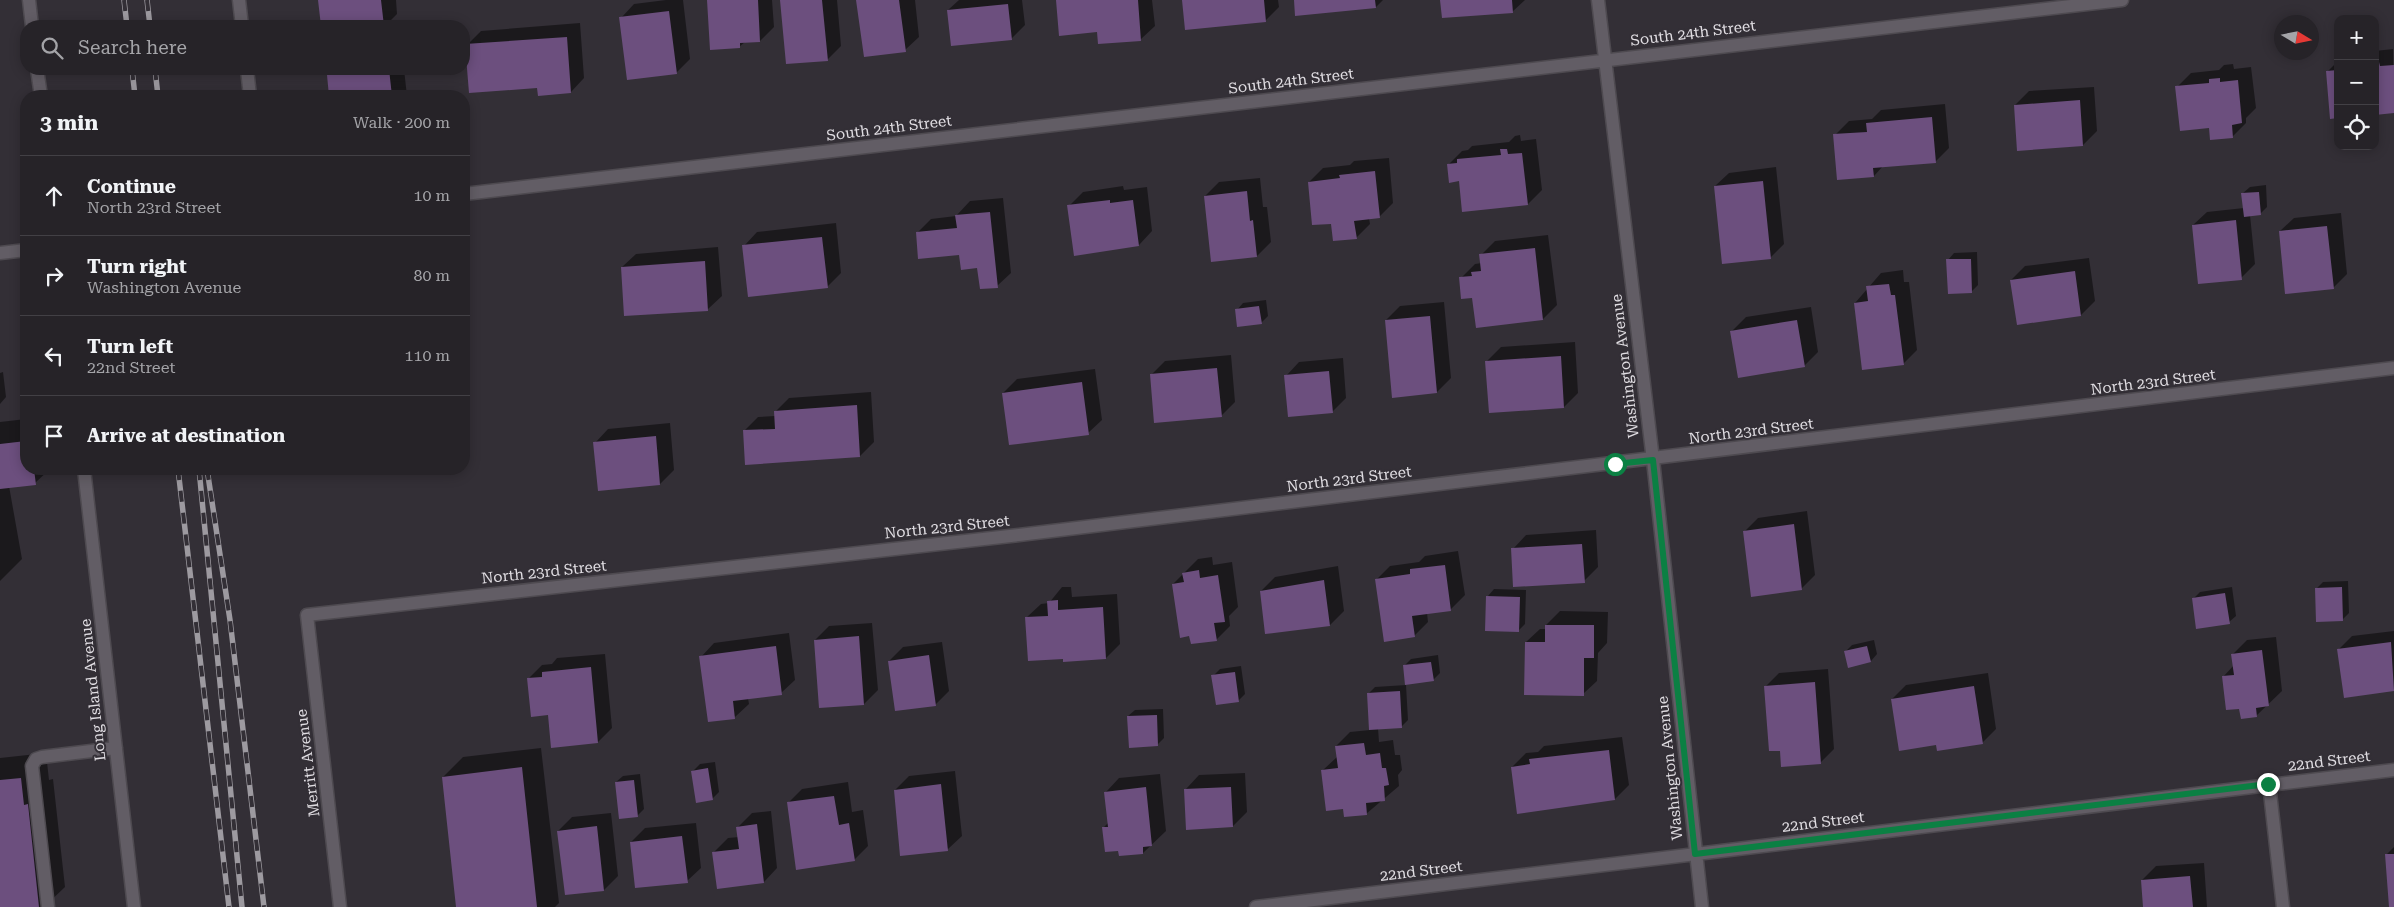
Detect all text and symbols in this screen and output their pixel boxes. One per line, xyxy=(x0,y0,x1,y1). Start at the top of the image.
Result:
north arrow xyxy=(2274,15,2319,60)
map controls xyxy=(2334,15,2379,150)
button: + xyxy=(2334,15,2379,60)
street label: South 24th Street xyxy=(1629,16,1757,50)
search box xyxy=(20,20,470,75)
icon: search xyxy=(38,34,66,62)
text: Search here xyxy=(78,36,187,59)
button: − xyxy=(2334,60,2379,105)
street label: South 24th Street xyxy=(1227,64,1355,98)
button: locate xyxy=(2334,105,2379,150)
text: 3 min xyxy=(40,111,98,135)
street label: South 24th Street xyxy=(825,111,953,145)
text: Walk · 200 m xyxy=(353,113,450,132)
text: Continue xyxy=(87,175,176,198)
icon: ahead xyxy=(40,182,68,210)
text: 10 m xyxy=(413,186,450,205)
text: North 23rd Street xyxy=(87,198,221,217)
text: Turn right xyxy=(87,255,187,278)
icon: right xyxy=(40,262,68,290)
text: 80 m xyxy=(413,266,450,285)
text: Washington Avenue xyxy=(87,278,241,297)
street label: Washington Avenue xyxy=(1607,293,1643,439)
text: Turn left xyxy=(87,335,173,358)
icon: left xyxy=(40,342,68,370)
text: 110 m xyxy=(404,346,450,365)
text: 22nd Street xyxy=(87,358,175,377)
street label: North 23rd Street xyxy=(2089,365,2217,399)
street label: North 23rd Street xyxy=(1687,414,1815,448)
icon: arrive xyxy=(40,422,68,450)
text: Arrive at destination xyxy=(87,424,285,447)
route start xyxy=(1604,453,1627,476)
street label: North 23rd Street xyxy=(1285,462,1413,496)
street label: North 23rd Street xyxy=(884,511,1011,543)
street label: North 23rd Street xyxy=(481,556,608,588)
street label: Long Island Avenue xyxy=(77,618,109,762)
street label: Washington Avenue xyxy=(1653,695,1687,841)
street label: Merritt Avenue xyxy=(292,708,324,818)
street label: 22nd Street xyxy=(2287,747,2372,775)
route end xyxy=(2257,773,2280,796)
street label: 22nd Street xyxy=(1781,808,1866,836)
street label: 22nd Street xyxy=(1379,857,1464,885)

